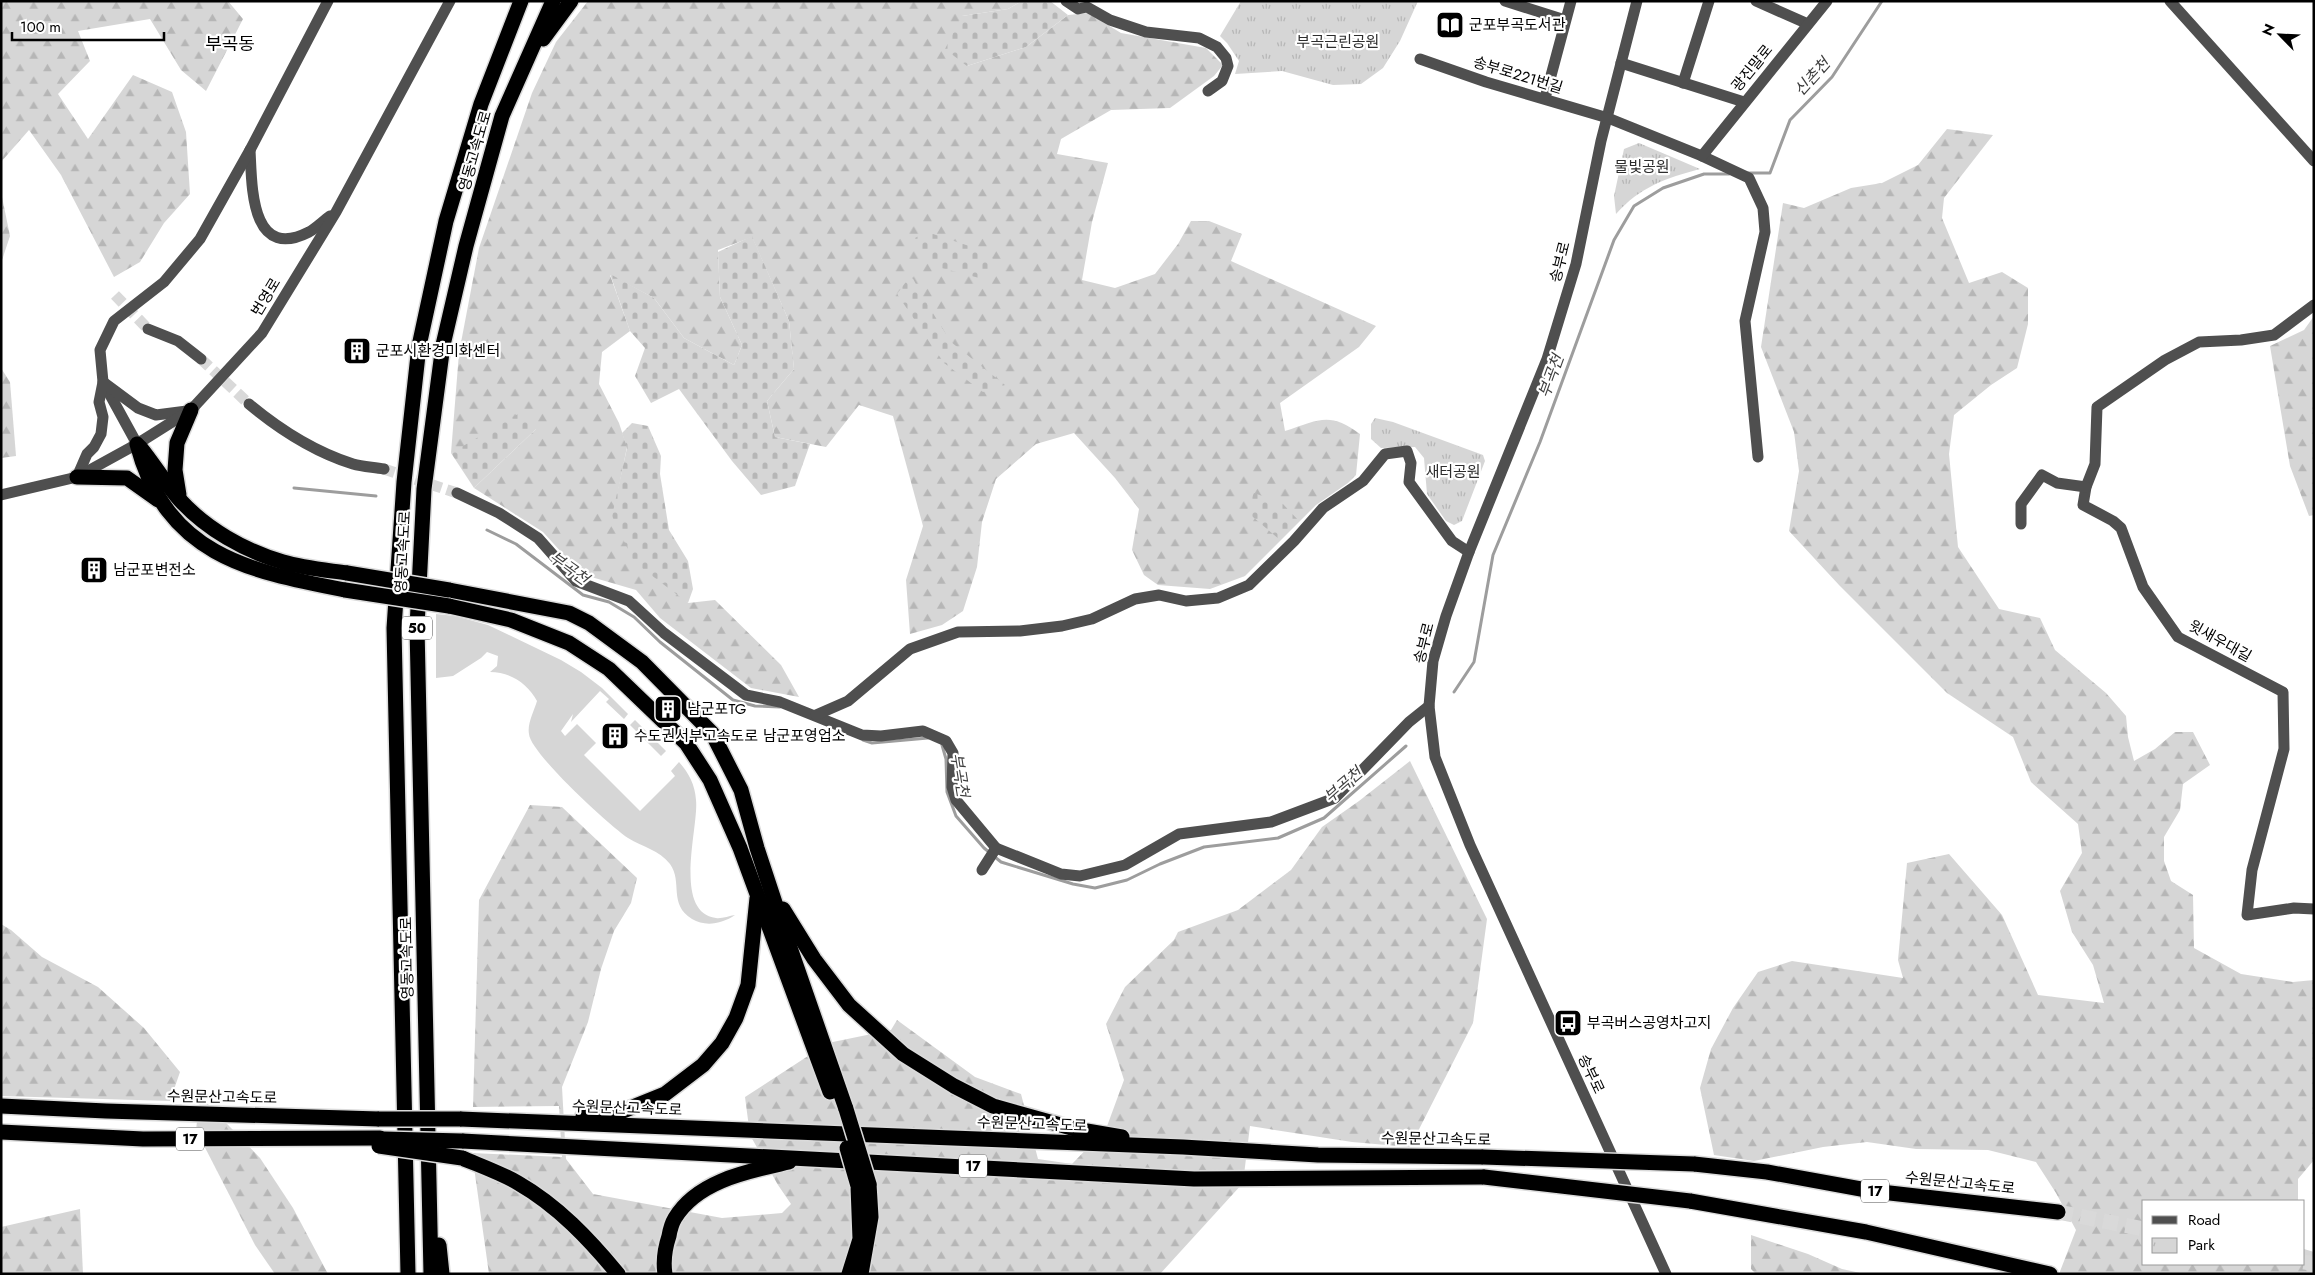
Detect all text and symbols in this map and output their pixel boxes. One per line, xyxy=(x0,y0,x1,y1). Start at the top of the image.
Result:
scale bar xyxy=(12,10,165,42)
library icon: 군포부곡도서관 xyxy=(1435,10,1465,40)
north arrow xyxy=(2255,10,2305,60)
place label: 군포부곡도서관 xyxy=(1469,14,1566,36)
text: 100 m xyxy=(20,16,61,38)
text: N xyxy=(2257,21,2280,39)
district label: 부곡동 xyxy=(205,31,255,57)
park label: 부곡근린공원 xyxy=(1297,31,1379,53)
street label: 광진말로 xyxy=(1726,40,1778,96)
street label: 송부로221번길 xyxy=(1470,51,1566,99)
water label: 신촌천 xyxy=(1789,51,1837,101)
street label: 영동고속도로 xyxy=(453,108,497,194)
park label: 물빛공원 xyxy=(1614,156,1670,178)
street label: 송부로 xyxy=(1544,239,1576,285)
street label: 번영로 xyxy=(246,274,286,320)
building icon: 군포시환경미화센터 xyxy=(342,336,372,366)
place label: 군포시환경미화센터 xyxy=(376,340,500,362)
water label: 부곡천 xyxy=(1533,349,1570,401)
park label: 새터공원 xyxy=(1425,461,1481,483)
street label: 영동고속도로 xyxy=(390,510,416,594)
water label: 부곡천 xyxy=(544,546,595,592)
building icon: 남군포변전소 xyxy=(79,555,109,585)
place label: 남군포변전소 xyxy=(113,559,196,581)
street label: 윗새우대길 xyxy=(2184,615,2256,667)
road number: 50 xyxy=(402,616,432,640)
street label: 송부로 xyxy=(1408,620,1440,666)
building icon: 남군포TG xyxy=(653,694,683,724)
place label: 남군포TG xyxy=(687,698,746,720)
building icon: 수도권서부고속도로 남군포영업소 xyxy=(600,721,630,751)
place label: 수도권서부고속도로 남군포영업소 xyxy=(634,725,846,747)
water label: 부곡천 xyxy=(945,751,975,801)
water label: 부곡천 xyxy=(1319,760,1369,808)
street label: 영동고속도로 xyxy=(395,916,419,1000)
bus stop icon: 부곡버스공영차고지 xyxy=(1553,1008,1583,1038)
place label: 부곡버스공영차고지 xyxy=(1587,1012,1711,1034)
street label: 송부로 xyxy=(1572,1051,1610,1097)
street label: 수원문산고속도로 xyxy=(167,1085,277,1109)
street label: 수원문산고속도로 xyxy=(571,1095,683,1121)
street label: 수원문산고속도로 xyxy=(976,1111,1088,1137)
street label: 수원문산고속도로 xyxy=(1381,1127,1491,1151)
road number: 17 xyxy=(176,1128,204,1150)
road number: 17 xyxy=(959,1154,987,1178)
street label: 수원문산고속도로 xyxy=(1904,1166,2016,1200)
road number: 17 xyxy=(1861,1180,1889,1202)
legend xyxy=(2142,1200,2305,1265)
text: Road xyxy=(2188,1209,2220,1231)
text: Park xyxy=(2188,1234,2215,1256)

